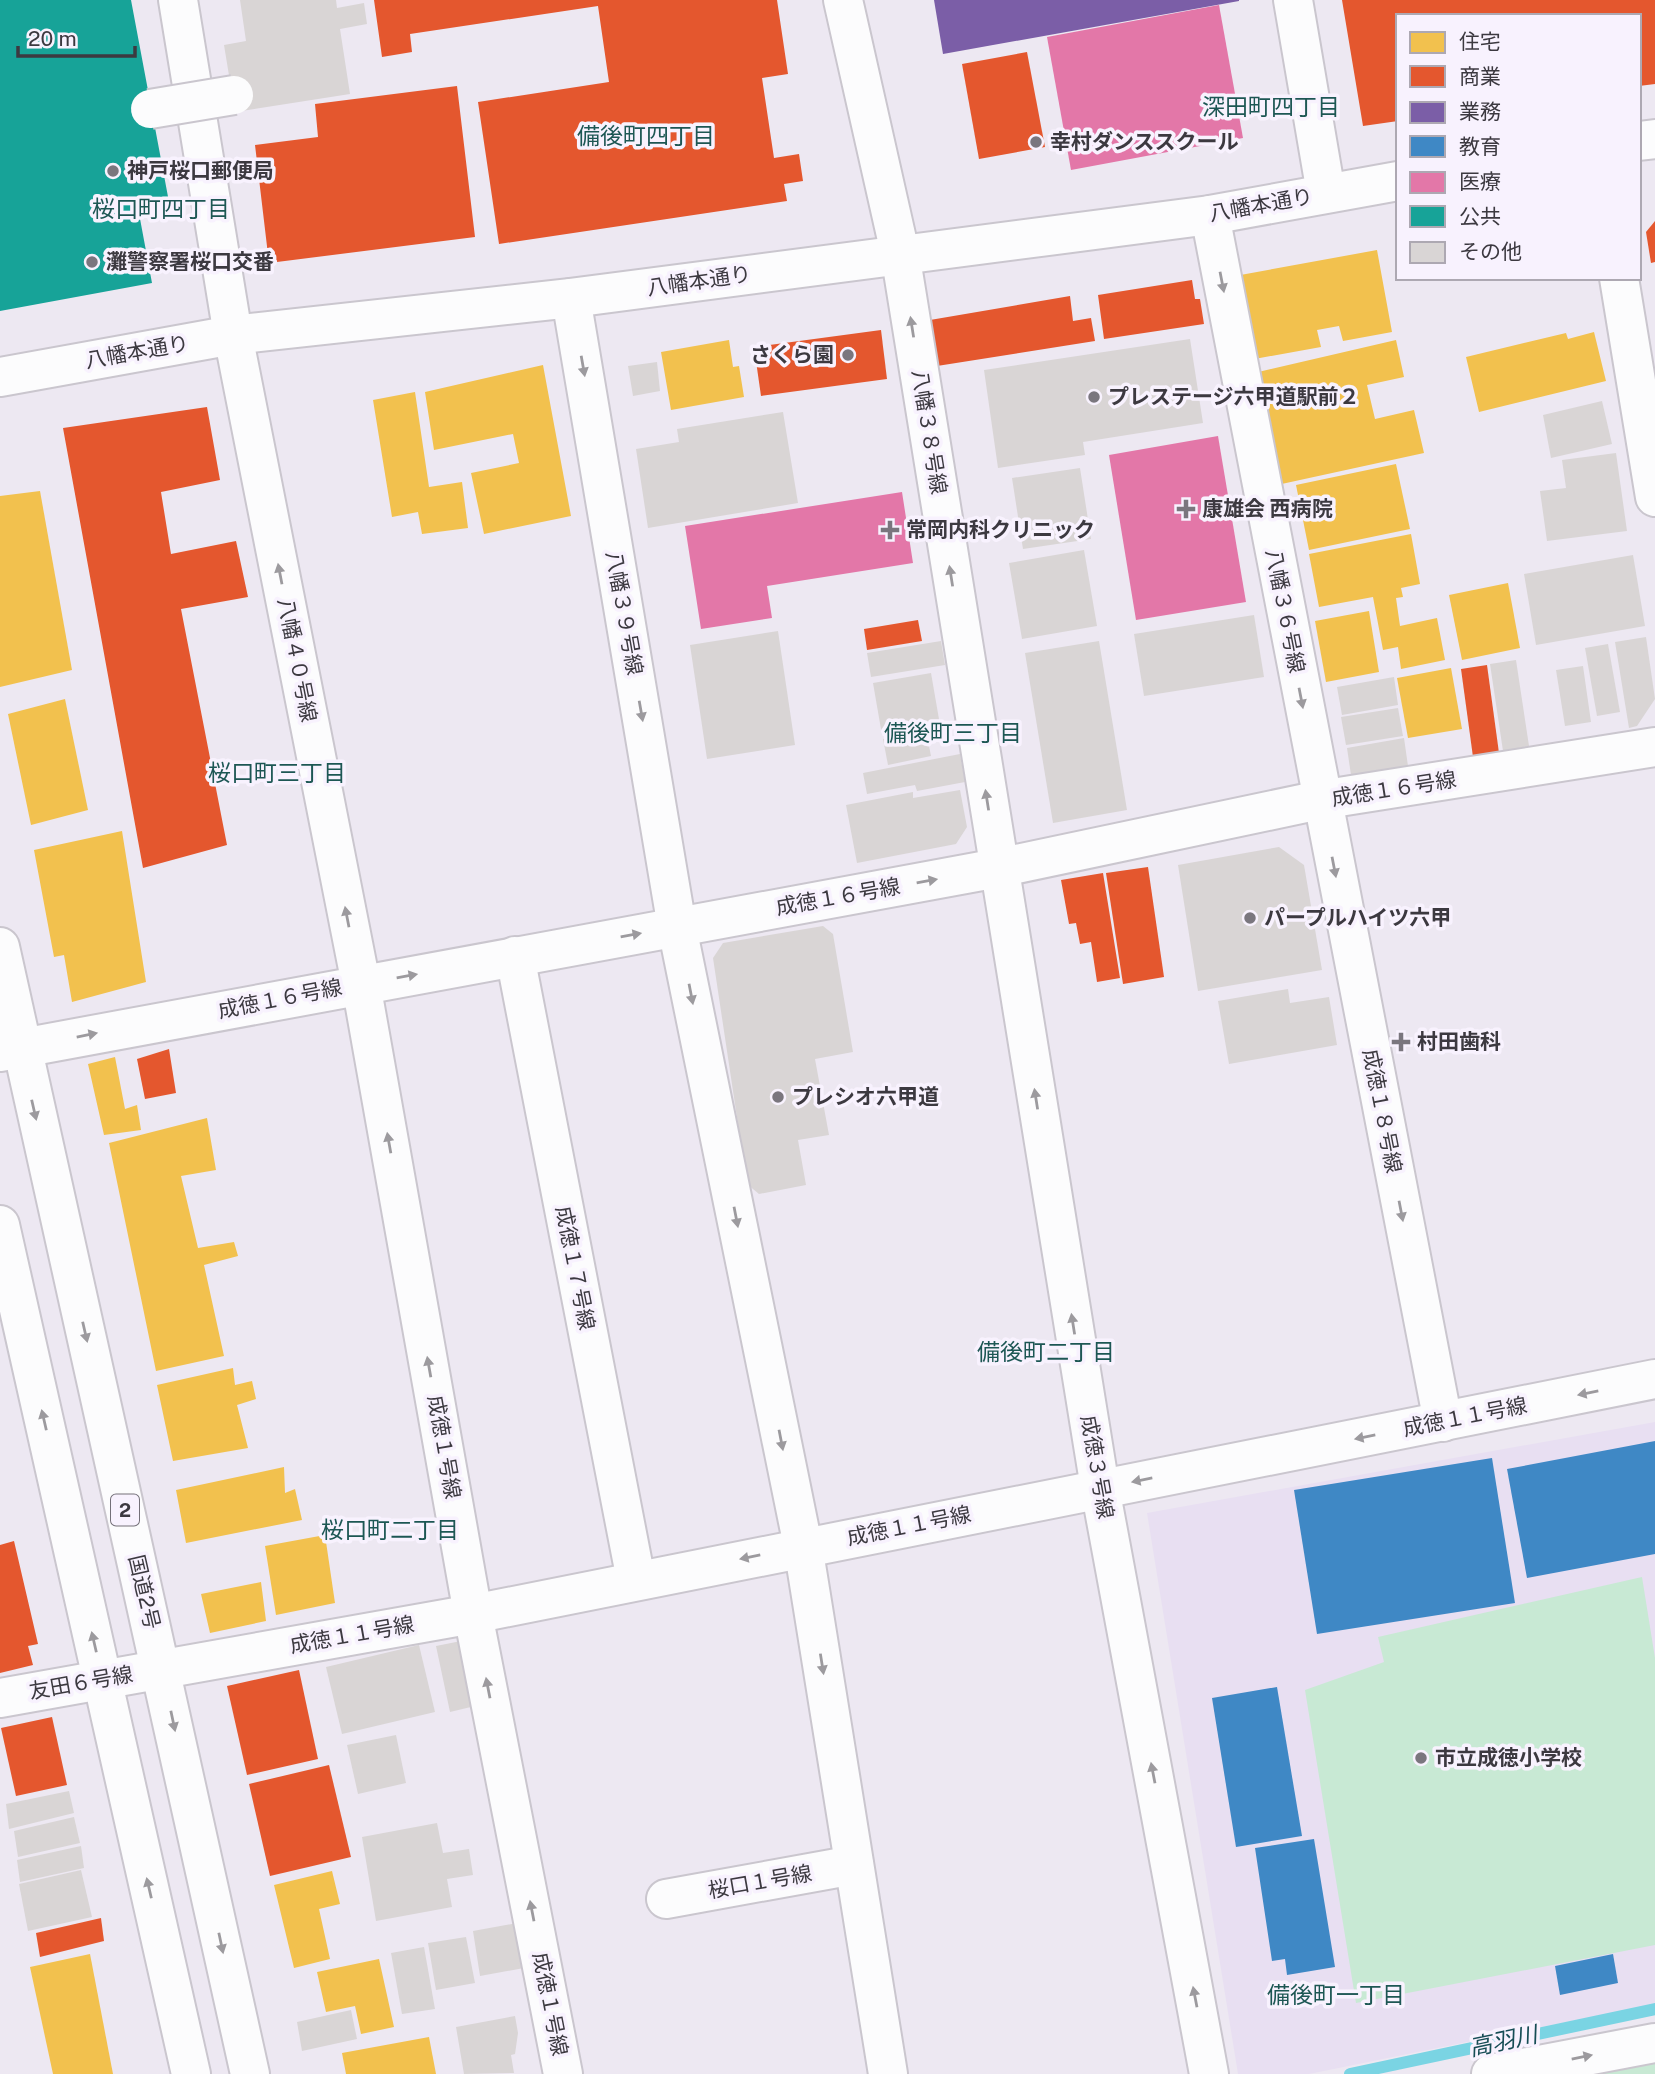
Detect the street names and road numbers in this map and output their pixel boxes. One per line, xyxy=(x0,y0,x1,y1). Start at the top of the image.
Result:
street label: 八幡本通り xyxy=(1207,183,1315,226)
street label: 八幡本通り xyxy=(645,261,753,300)
street label: 八幡本通り xyxy=(83,330,191,373)
street label: 八幡３８号線 xyxy=(907,368,952,496)
street label: 八幡３６号線 xyxy=(1261,547,1310,675)
street label: 八幡３９号線 xyxy=(601,549,648,677)
street label: 八幡４０号線 xyxy=(273,596,322,724)
street label: 成徳１６号線 xyxy=(1330,766,1458,811)
street label: 成徳１６号線 xyxy=(774,873,902,920)
street label: 成徳１６号線 xyxy=(216,974,344,1023)
street label: 成徳１８号線 xyxy=(1358,1047,1407,1175)
street label: 成徳１７号線 xyxy=(551,1204,600,1332)
street label: 成徳１１号線 xyxy=(1401,1392,1529,1441)
street label: 成徳１号線 xyxy=(423,1393,466,1501)
street label: 成徳３号線 xyxy=(1076,1413,1119,1521)
road number: 2 xyxy=(111,1494,139,1526)
street label: 成徳１１号線 xyxy=(845,1501,973,1550)
street label: 国道2号 xyxy=(124,1552,165,1631)
street label: 成徳１１号線 xyxy=(288,1611,416,1658)
street label: 友田６号線 xyxy=(27,1661,135,1704)
street label: 桜口１号線 xyxy=(706,1860,814,1903)
street label: 成徳１号線 xyxy=(528,1950,573,2058)

